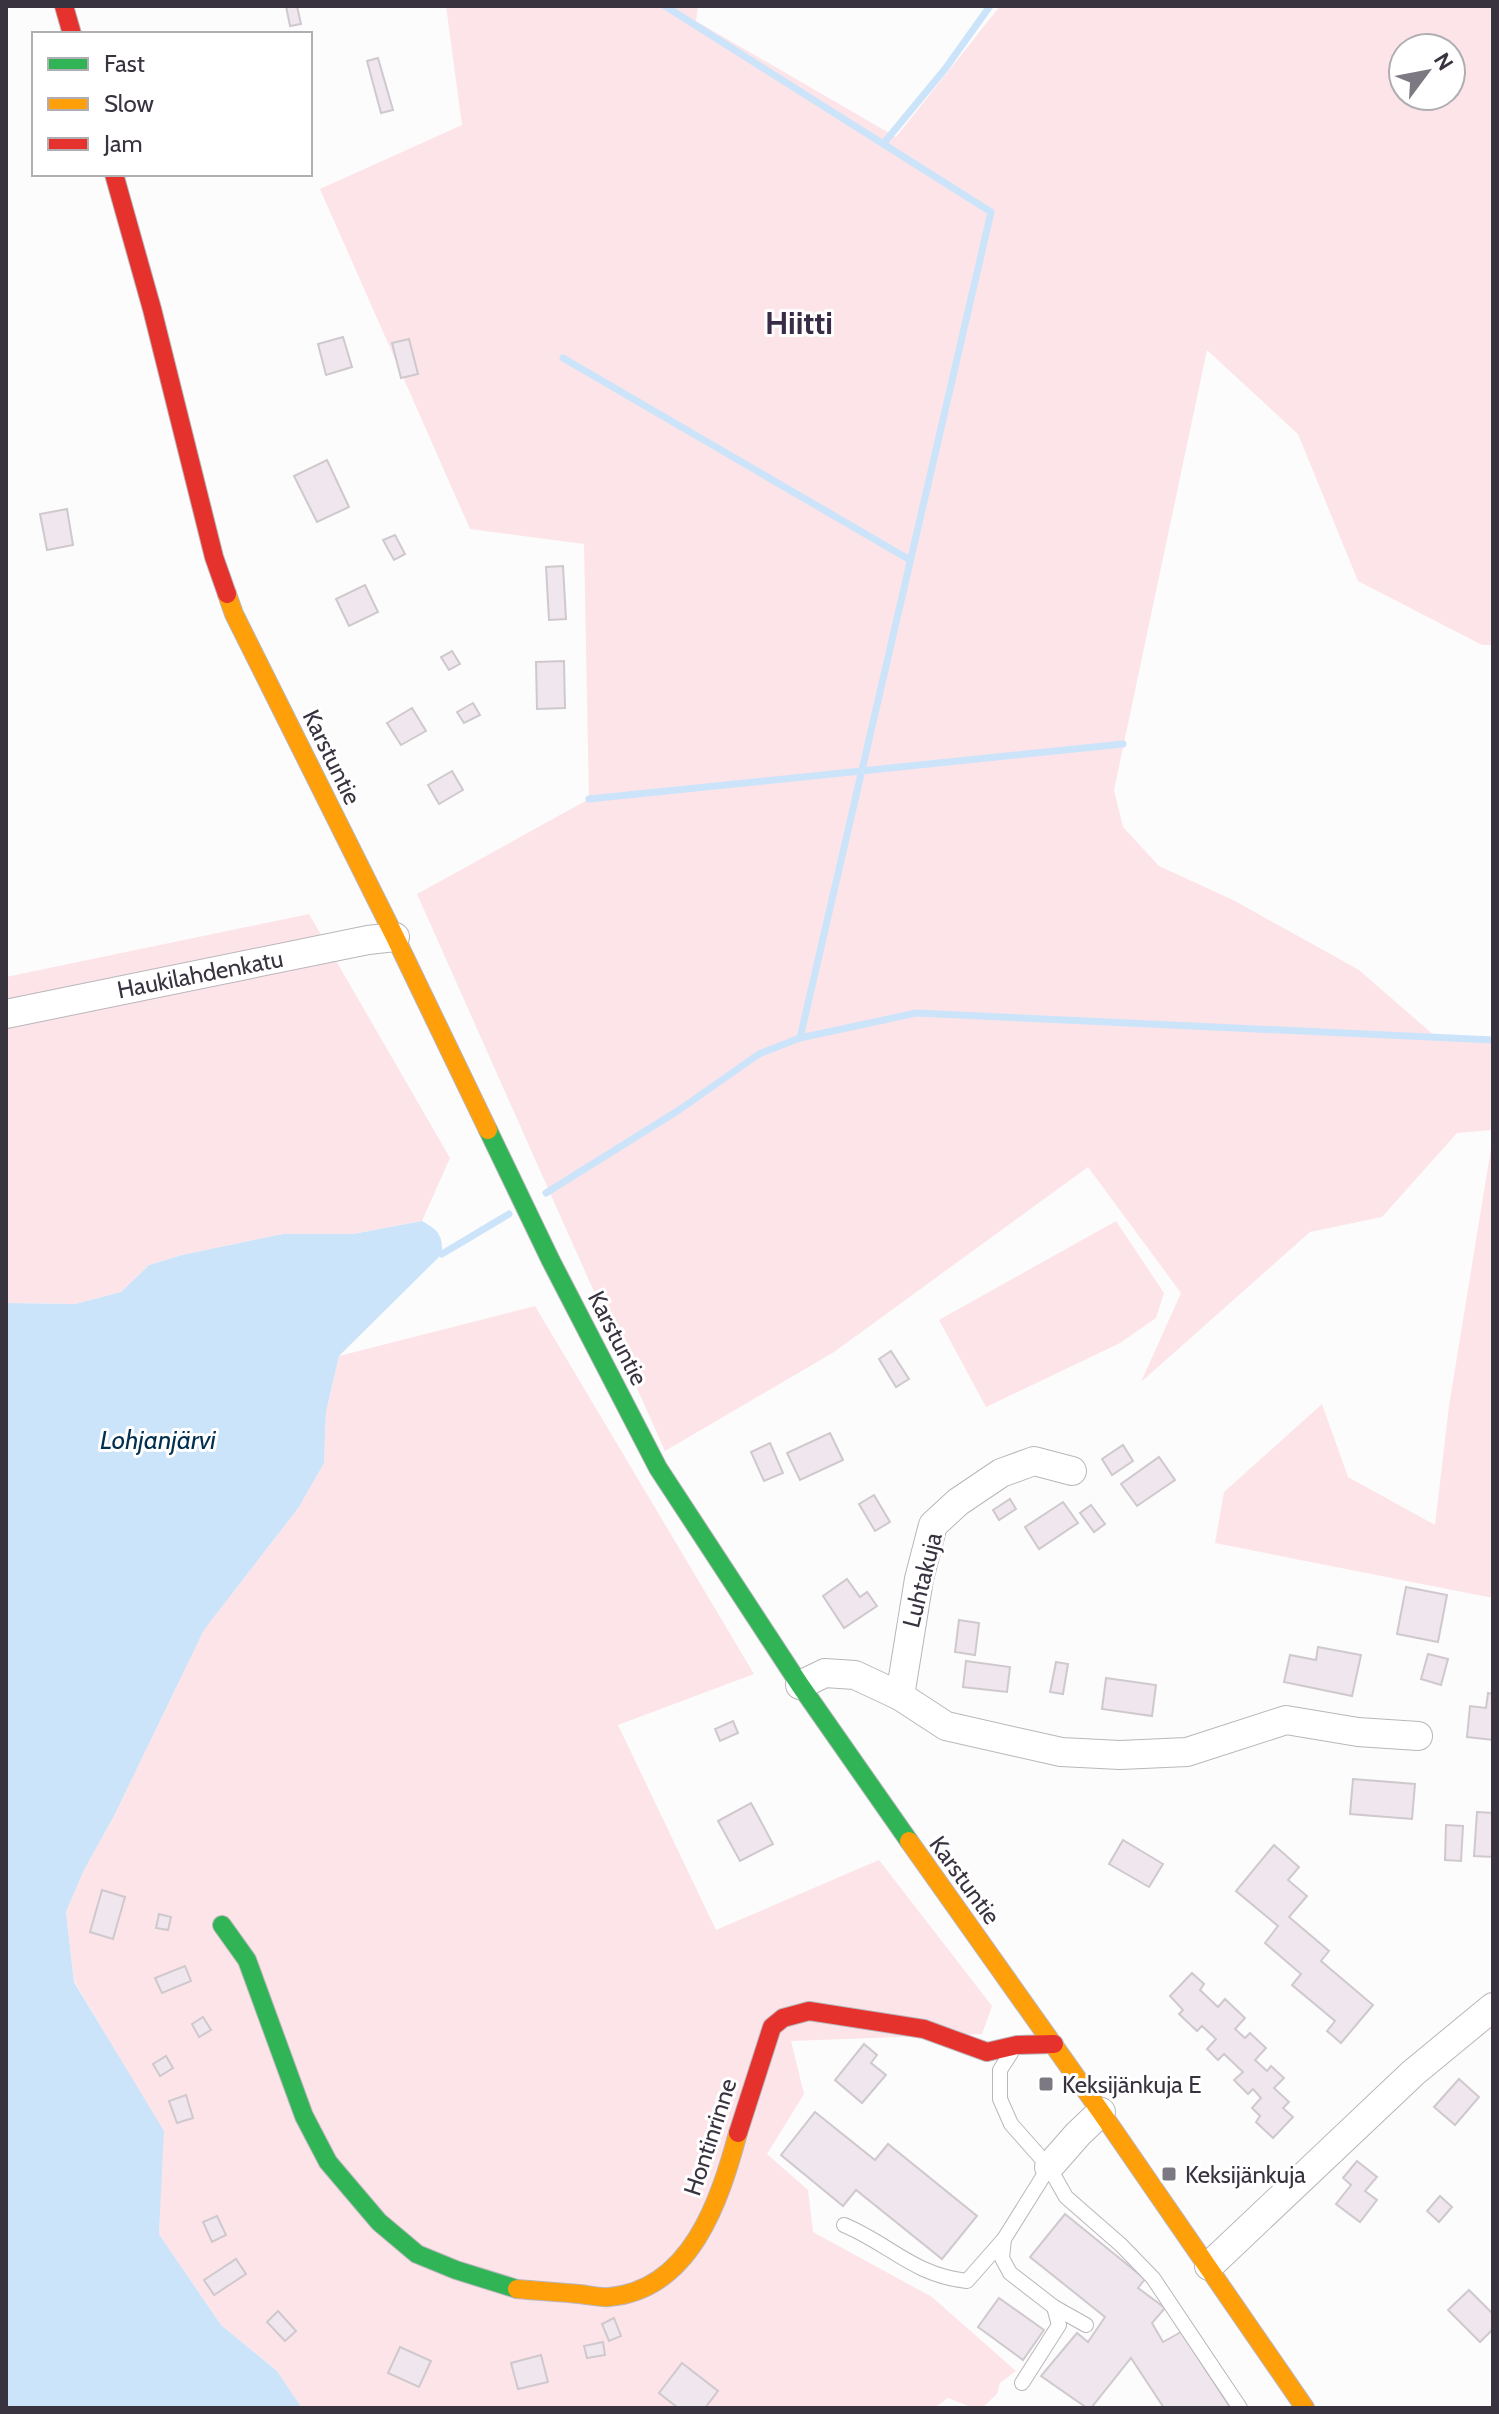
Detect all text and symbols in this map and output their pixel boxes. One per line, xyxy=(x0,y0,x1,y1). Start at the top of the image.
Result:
legend xyxy=(32,32,312,176)
north arrow xyxy=(1387,32,1467,112)
text: N xyxy=(1428,48,1459,75)
text: Fast xyxy=(104,49,145,78)
text: Slow xyxy=(104,89,154,118)
text: Jam xyxy=(103,129,142,158)
district label: Hiitti xyxy=(765,303,833,342)
street label: Karstuntie xyxy=(297,705,367,809)
street label: Haukilahdenkatu xyxy=(115,944,285,1004)
street label: Karstuntie xyxy=(582,1286,654,1390)
water label: Lohjanjärvi xyxy=(100,1424,216,1456)
street label: Luhtakuja xyxy=(896,1529,948,1630)
street label: Karstuntie xyxy=(923,1830,1007,1930)
place label: Keksijänkuja E xyxy=(1062,2070,1202,2099)
street label: Hontinrinne xyxy=(677,2075,743,2199)
marker: Keksijänkuja E xyxy=(1037,2075,1055,2093)
place label: Keksijänkuja xyxy=(1185,2160,1306,2189)
marker: Keksijänkuja xyxy=(1160,2165,1178,2183)

